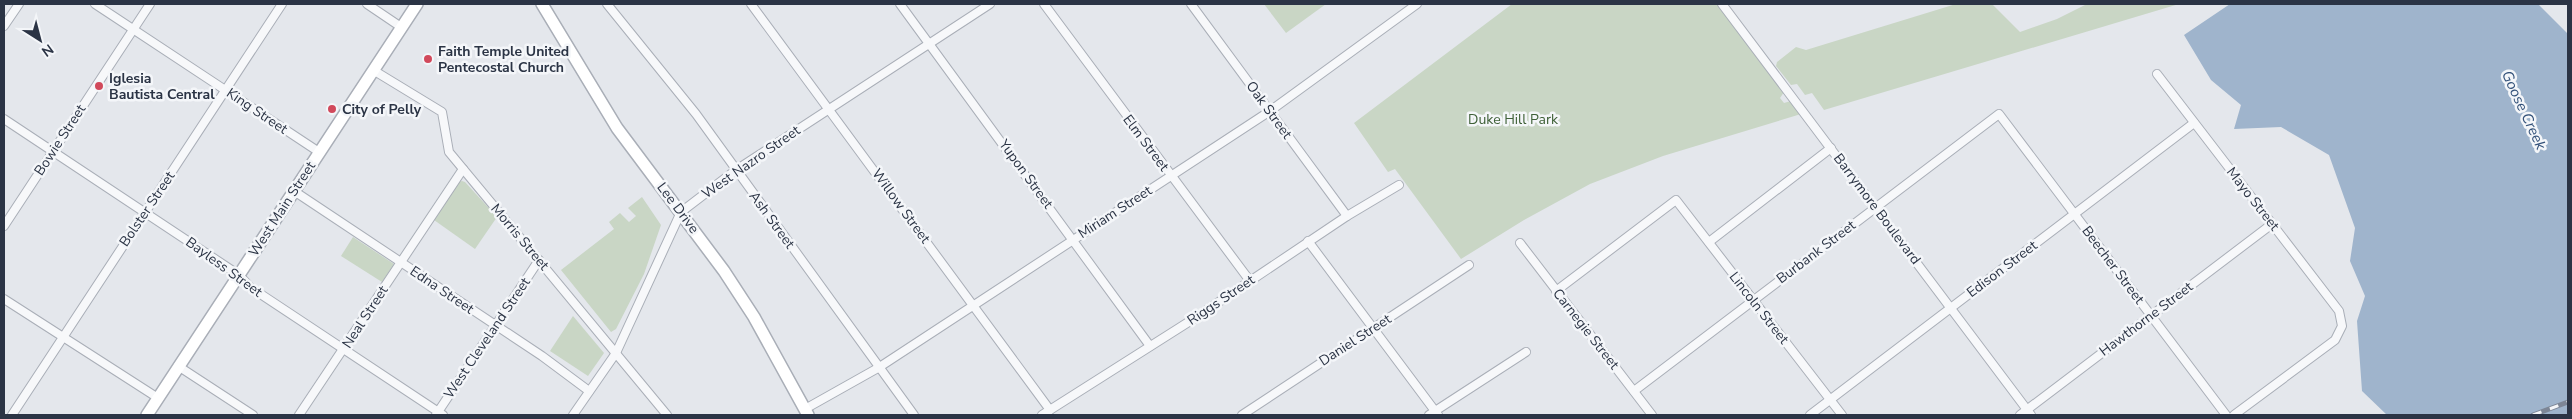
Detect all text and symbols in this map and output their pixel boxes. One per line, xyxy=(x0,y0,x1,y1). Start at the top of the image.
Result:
north arrow xyxy=(15,15,65,65)
text: N xyxy=(38,39,57,61)
place label: Faith Temple United Pentecostal Church xyxy=(438,42,569,77)
marker: Faith Temple United Pentecostal Church xyxy=(422,53,434,65)
water label: Goose Creek xyxy=(2497,67,2551,153)
place label: Iglesia Bautista Central xyxy=(109,69,215,104)
street label: Oak Street xyxy=(1242,77,1296,143)
marker: Iglesia Bautista Central xyxy=(93,80,105,92)
street label: King Street xyxy=(223,84,291,138)
place label: City of Pelly xyxy=(342,100,422,119)
street label: Bowie Street xyxy=(30,101,90,179)
marker: City of Pelly xyxy=(326,103,338,115)
park label: Duke Hill Park xyxy=(1468,110,1559,129)
street label: Elm Street xyxy=(1119,111,1174,175)
street label: West Nazro Street xyxy=(698,121,804,203)
street label: Yupon Street xyxy=(994,135,1058,212)
street label: Barrymore Boulevard xyxy=(1829,150,1925,268)
street label: West Main Street xyxy=(244,158,320,260)
street label: Mayo Street xyxy=(2222,163,2284,235)
street label: Willow Street xyxy=(867,165,935,247)
street label: Bolster Street xyxy=(115,168,179,250)
street label: Lee Drive xyxy=(653,179,703,237)
street label: Miriam Street xyxy=(1074,181,1156,243)
street label: Ash Street xyxy=(745,187,799,253)
street label: Morris Street xyxy=(487,200,554,274)
street label: Burbank Street xyxy=(1772,216,1860,288)
street label: Beecher Street xyxy=(2077,222,2149,308)
street label: Bayless Street xyxy=(182,233,266,301)
street label: Edison Street xyxy=(1963,236,2041,302)
street label: Edna Street xyxy=(406,262,478,318)
street label: Lincoln Street xyxy=(1725,268,1793,348)
street label: Riggs Street xyxy=(1184,270,1259,330)
street label: West Cleveland Street xyxy=(439,274,535,402)
street label: Hawthorne Street xyxy=(2095,277,2197,361)
street label: Neal Street xyxy=(338,282,392,352)
street label: Carnegie Street xyxy=(1548,285,1624,373)
street label: Daniel Street xyxy=(1315,310,1395,370)

